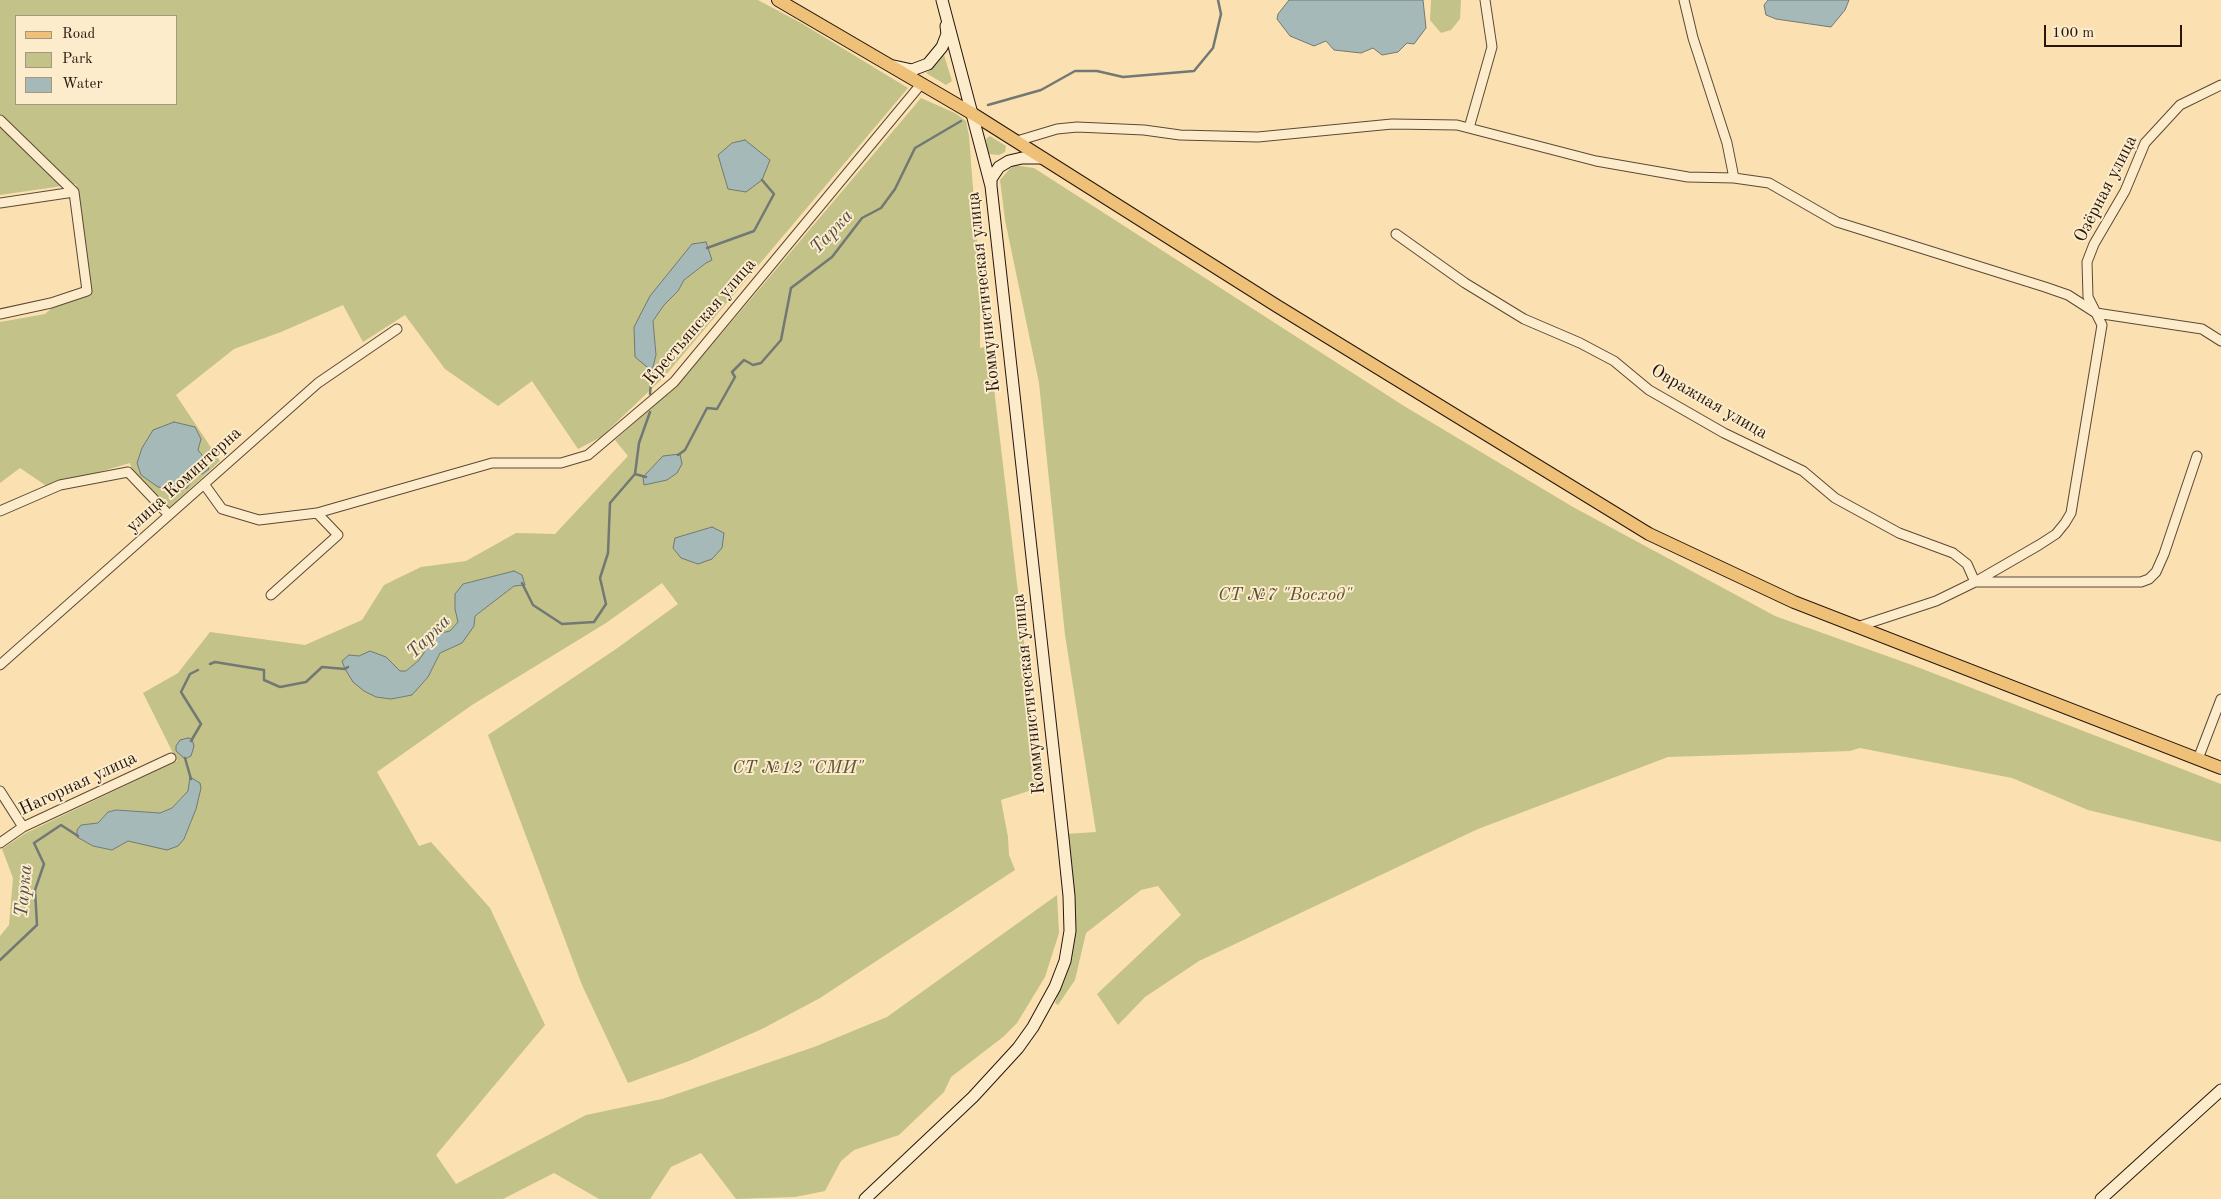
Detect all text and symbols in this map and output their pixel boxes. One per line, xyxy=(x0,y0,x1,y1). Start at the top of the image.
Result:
legend xyxy=(15,15,178,105)
scale bar xyxy=(2046,15,2184,47)
text: 100 m xyxy=(2052,26,2094,41)
text: Road xyxy=(62,27,95,42)
text: Park xyxy=(62,52,93,67)
text: Water xyxy=(62,77,103,92)
street label: Озёрная улица xyxy=(2070,132,2142,246)
street label: Коммунистическая улица xyxy=(963,191,1005,393)
water label: Тарка xyxy=(806,205,858,259)
street label: Крестьянская улица xyxy=(639,254,761,390)
street label: Овражная улица xyxy=(1647,360,1771,444)
street label: улица Коминтерна xyxy=(122,422,246,538)
park label: СТ №7 "Восход" xyxy=(1218,584,1352,606)
street label: Коммунистическая улица xyxy=(1008,593,1050,795)
water label: Тарка xyxy=(402,610,456,664)
street label: Нагорная улица xyxy=(16,747,140,821)
park label: СТ №12 "СМИ" xyxy=(732,757,864,779)
water label: Тарка xyxy=(10,864,38,918)

